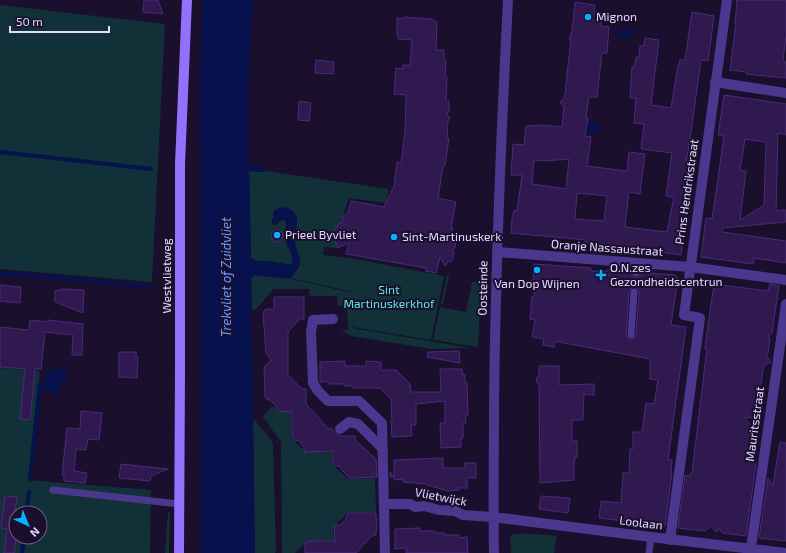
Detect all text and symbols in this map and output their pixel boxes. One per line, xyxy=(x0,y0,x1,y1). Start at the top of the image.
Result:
scale bar xyxy=(10,8,109,34)
place label: Mignon xyxy=(596,9,637,23)
marker: Mignon xyxy=(583,12,593,22)
text: 50 m xyxy=(16,14,43,28)
street label: Prins Hendrikstraat xyxy=(672,138,700,245)
water label: Trekvliet of Zuidvliet xyxy=(218,217,234,337)
place label: Prieel Byvliet xyxy=(285,227,357,241)
place label: Sint-Martinuskerk xyxy=(402,229,501,243)
marker: Prieel Byvliet xyxy=(272,230,282,240)
marker: Sint-Martinuskerk xyxy=(389,232,399,242)
street label: Oranje Nassaustraat xyxy=(550,236,664,259)
street label: Westvlietweg xyxy=(159,238,173,314)
street label: Oosteinde xyxy=(475,260,489,316)
place label: O.N.zes Gezondheidscentrun xyxy=(610,260,723,288)
marker: Van Dop Wijnen xyxy=(532,265,542,275)
marker: O.N.zes Gezondheidscentrun xyxy=(595,269,607,281)
place label: Van Dop Wijnen xyxy=(494,276,580,291)
park label: Sint Martinuskerkhof xyxy=(343,282,435,310)
street label: Mauritsstraat xyxy=(742,385,766,462)
street label: Vlietwijck xyxy=(414,484,468,509)
north arrow xyxy=(8,505,48,545)
street label: Loolaan xyxy=(619,512,664,532)
text: N xyxy=(28,525,43,540)

